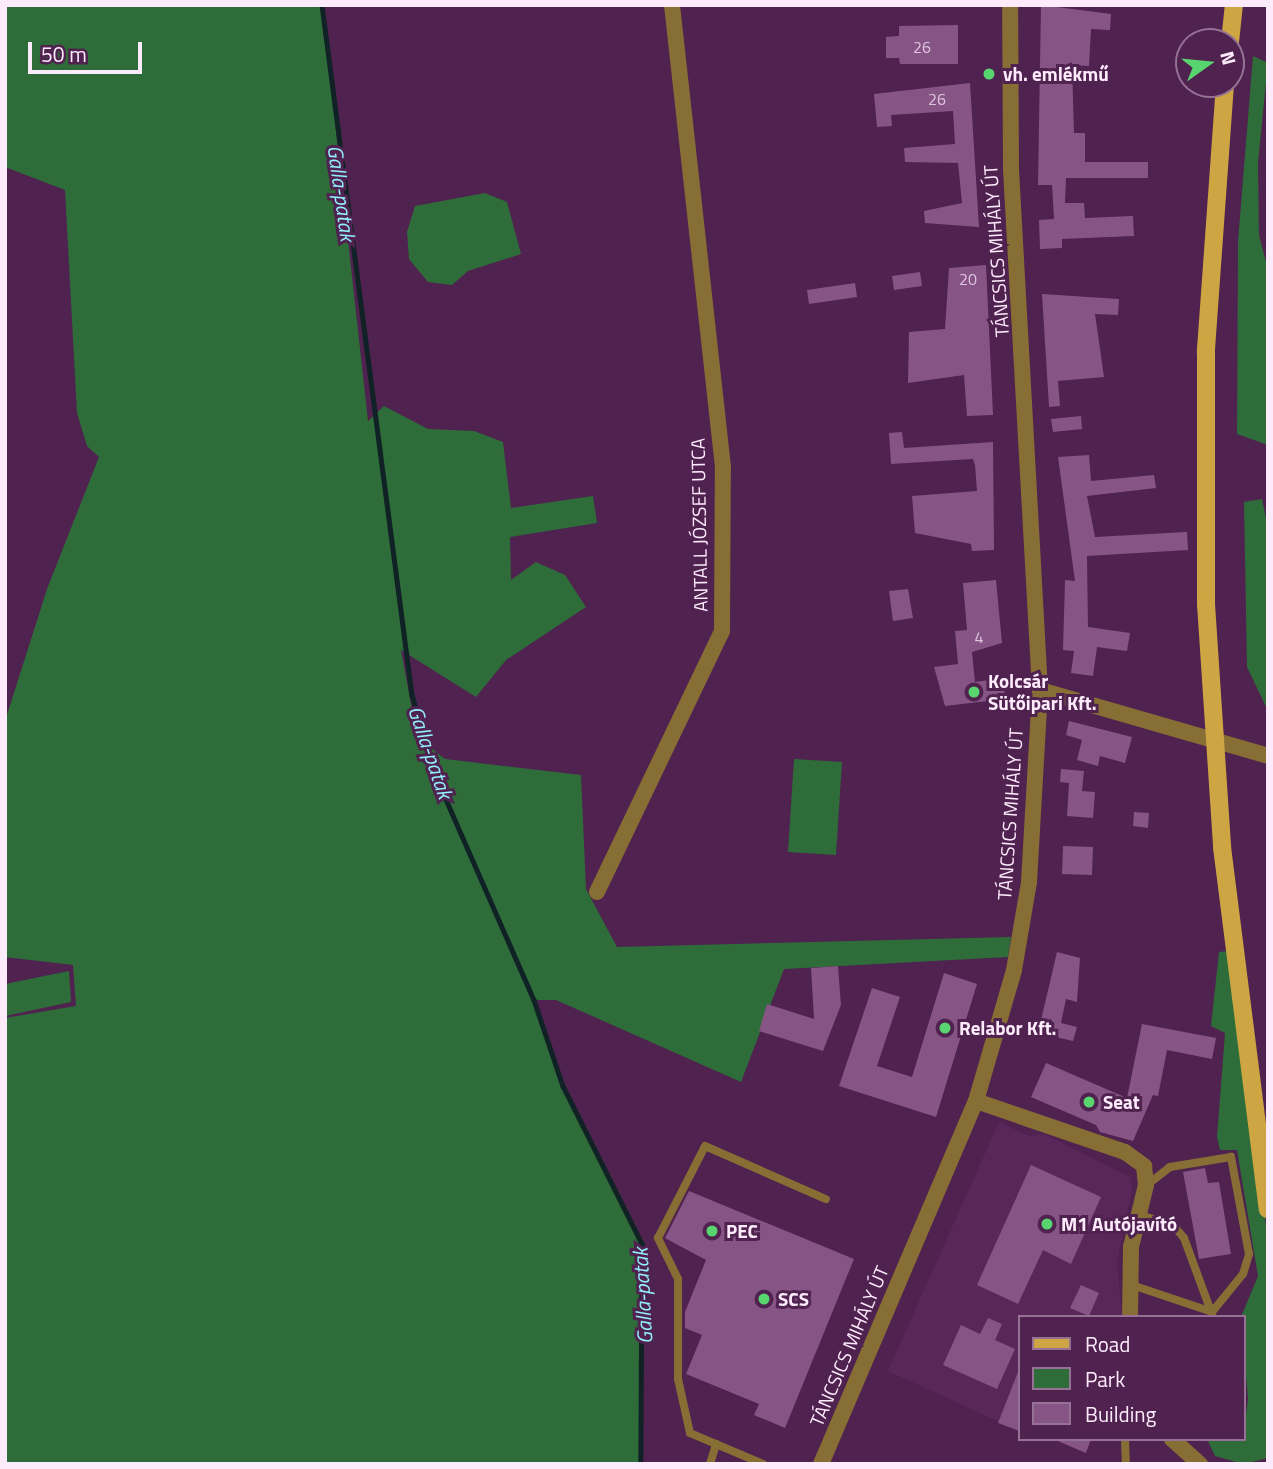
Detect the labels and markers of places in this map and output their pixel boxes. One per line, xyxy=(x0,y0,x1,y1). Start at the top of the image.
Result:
place label: vh. emlékmű xyxy=(1003,63,1109,85)
marker: vh. emlékmű xyxy=(981,66,997,82)
place label: Kolcsár Sütőipari Kft. xyxy=(988,670,1097,714)
marker: Kolcsár Sütőipari Kft. xyxy=(966,684,982,700)
place label: Relabor Kft. xyxy=(959,1017,1056,1039)
marker: Relabor Kft. xyxy=(937,1020,953,1036)
place label: Seat xyxy=(1103,1091,1140,1113)
marker: Seat xyxy=(1081,1094,1097,1110)
place label: M1 Autójavító xyxy=(1061,1213,1177,1235)
marker: M1 Autójavító xyxy=(1039,1216,1055,1232)
place label: PEC xyxy=(726,1220,758,1242)
marker: PEC xyxy=(704,1223,720,1239)
place label: SCS xyxy=(778,1288,809,1310)
marker: SCS xyxy=(756,1291,772,1307)

